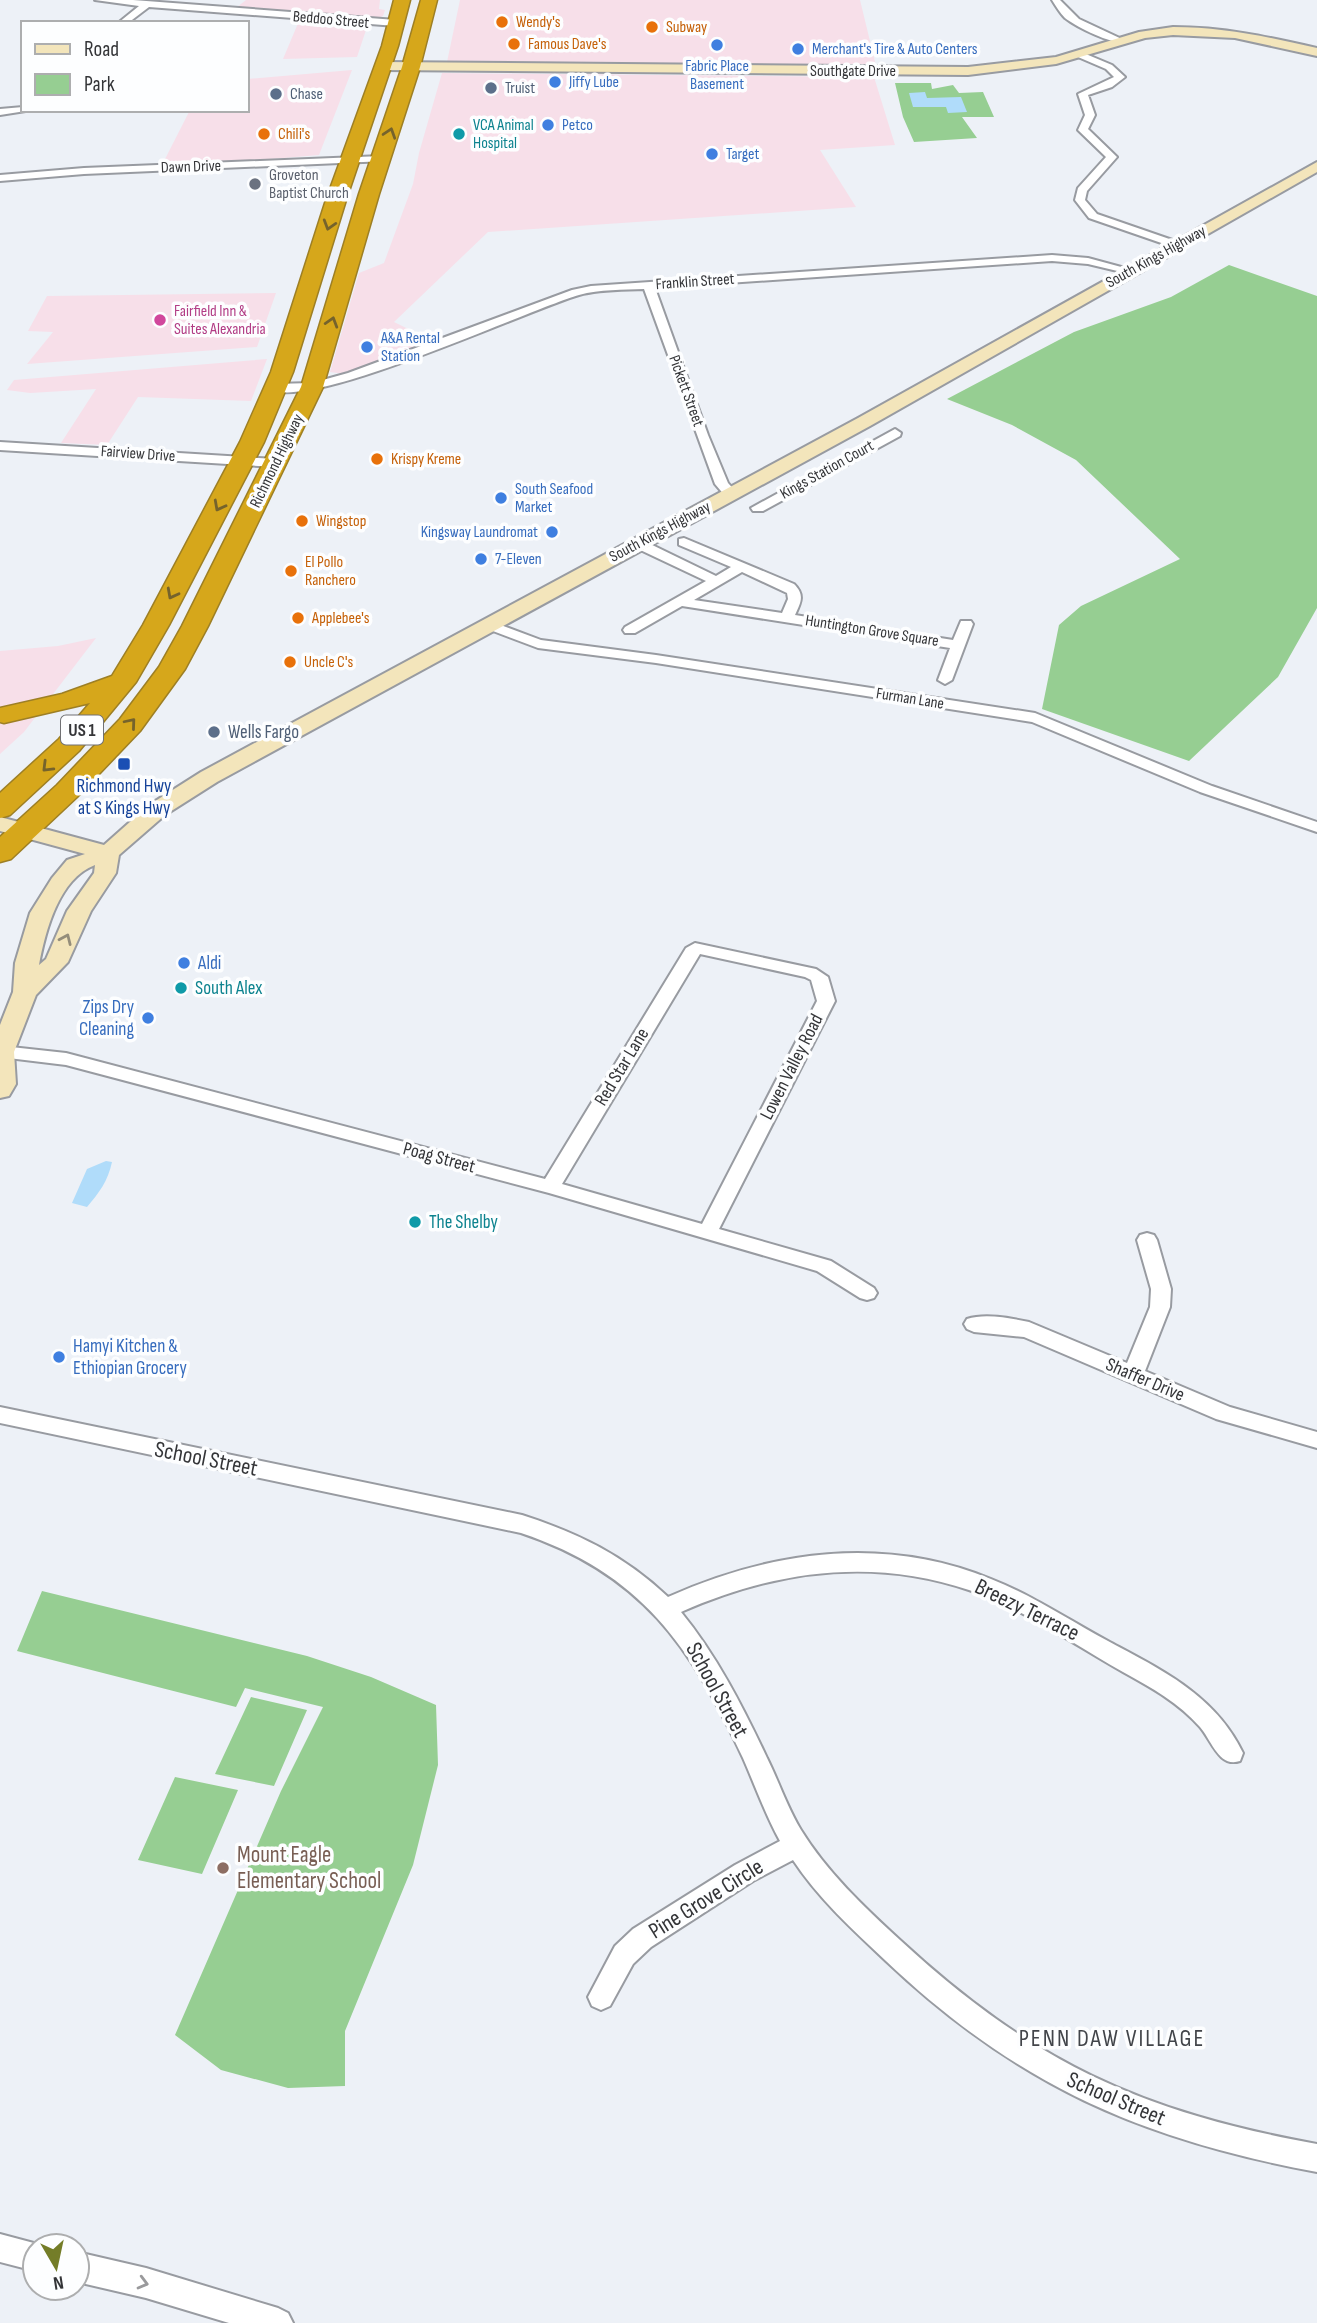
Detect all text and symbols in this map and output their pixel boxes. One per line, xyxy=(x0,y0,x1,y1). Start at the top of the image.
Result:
street label: Beddoo Street xyxy=(292,7,370,33)
place label: Wendy's xyxy=(516,13,561,32)
marker: Wendy's xyxy=(494,14,510,30)
place label: Subway xyxy=(666,18,707,37)
marker: Subway xyxy=(644,19,660,35)
legend xyxy=(21,21,248,112)
place label: Famous Dave's xyxy=(528,35,607,54)
marker: Famous Dave's xyxy=(506,36,522,52)
text: Road xyxy=(84,37,119,62)
marker: Fabric Place Basement xyxy=(709,37,725,53)
place label: Merchant's Tire & Auto Centers xyxy=(812,40,978,59)
marker: Merchant's Tire & Auto Centers xyxy=(790,41,806,57)
place label: Fabric Place Basement xyxy=(685,57,749,94)
street label: Southgate Drive xyxy=(810,62,896,81)
text: Park xyxy=(84,72,115,97)
place label: Jiffy Lube xyxy=(568,73,619,92)
marker: Jiffy Lube xyxy=(547,74,563,90)
place label: Truist xyxy=(505,79,535,98)
marker: Truist xyxy=(483,80,499,96)
place label: Chase xyxy=(290,85,323,104)
marker: Chase xyxy=(268,86,284,102)
place label: VCA Animal Hospital xyxy=(473,116,534,153)
place label: Petco xyxy=(562,116,593,135)
marker: Petco xyxy=(540,117,556,133)
place label: Chili's xyxy=(278,125,310,144)
marker: Chili's xyxy=(256,126,272,142)
marker: VCA Animal Hospital xyxy=(451,126,467,142)
one-way arrow xyxy=(382,127,396,139)
place label: Target xyxy=(726,145,759,164)
marker: Target xyxy=(704,146,720,162)
street label: Dawn Drive xyxy=(161,156,221,178)
place label: Groveton Baptist Church xyxy=(269,166,349,203)
marker: Groveton Baptist Church xyxy=(247,176,263,192)
one-way arrow xyxy=(322,219,337,231)
street label: South Kings Highway xyxy=(1103,222,1209,292)
street label: Franklin Street xyxy=(655,270,735,294)
place label: Fairfield Inn & Suites Alexandria xyxy=(174,302,266,339)
marker: Fairfield Inn & Suites Alexandria xyxy=(152,312,168,328)
one-way arrow xyxy=(324,316,338,328)
place label: A&A Rental Station xyxy=(380,329,440,366)
marker: A&A Rental Station xyxy=(359,339,375,355)
street label: Pickett Street xyxy=(664,353,708,429)
street label: Richmond Highway xyxy=(246,411,308,511)
street label: Kings Station Court xyxy=(777,436,877,504)
street label: Fairview Drive xyxy=(100,442,176,466)
place label: Krispy Kreme xyxy=(391,450,461,469)
marker: Krispy Kreme xyxy=(369,451,385,467)
place label: South Seafood Market xyxy=(515,480,593,517)
marker: South Seafood Market xyxy=(493,490,509,506)
street label: South Kings Highway xyxy=(606,497,714,567)
one-way arrow xyxy=(213,499,227,511)
place label: Wingstop xyxy=(316,512,366,531)
marker: Wingstop xyxy=(294,513,310,529)
place label: Kingsway Laundromat xyxy=(421,523,538,542)
marker: Kingsway Laundromat xyxy=(544,524,560,540)
place label: 7-Eleven xyxy=(495,550,542,569)
marker: 7-Eleven xyxy=(473,551,489,567)
place label: El Pollo Ranchero xyxy=(305,553,356,590)
marker: El Pollo Ranchero xyxy=(283,563,299,579)
one-way arrow xyxy=(167,587,181,599)
place label: Applebee's xyxy=(311,609,370,628)
marker: Applebee's xyxy=(290,610,306,626)
street label: Huntington Grove Square xyxy=(804,611,940,651)
place label: Uncle C's xyxy=(304,653,353,672)
marker: Uncle C's xyxy=(282,654,298,670)
street label: Furman Lane xyxy=(875,684,945,714)
road number: US 1 xyxy=(61,716,103,744)
one-way arrow xyxy=(123,719,135,732)
place label: Wells Fargo xyxy=(228,721,299,744)
marker: Wells Fargo xyxy=(206,724,222,740)
marker: Richmond Hwy at S Kings Hwy xyxy=(116,756,132,772)
one-way arrow xyxy=(42,758,55,771)
place label: Richmond Hwy at S Kings Hwy xyxy=(77,775,172,820)
one-way arrow xyxy=(57,934,71,946)
place label: Aldi xyxy=(197,952,221,975)
marker: Aldi xyxy=(176,955,192,971)
place label: South Alex xyxy=(195,977,262,1000)
marker: South Alex xyxy=(173,980,189,996)
place label: Zips Dry Cleaning xyxy=(79,996,135,1041)
marker: Zips Dry Cleaning xyxy=(140,1010,156,1026)
street label: Lowen Valley Road xyxy=(755,1010,829,1124)
street label: Red Star Lane xyxy=(590,1024,654,1110)
street label: Poag Street xyxy=(400,1137,478,1179)
place label: The Shelby xyxy=(429,1211,499,1234)
marker: The Shelby xyxy=(407,1214,423,1230)
place label: Hamyi Kitchen & Ethiopian Grocery xyxy=(73,1335,187,1380)
marker: Hamyi Kitchen & Ethiopian Grocery xyxy=(51,1349,67,1365)
street label: Shaffer Drive xyxy=(1102,1353,1188,1407)
street label: School Street xyxy=(152,1435,260,1483)
street label: Breezy Terrace xyxy=(970,1573,1084,1647)
street label: School Street xyxy=(679,1638,755,1742)
place label: Mount Eagle Elementary School xyxy=(237,1841,381,1895)
street label: Pine Grove Circle xyxy=(644,1853,768,1945)
marker: Mount Eagle Elementary School xyxy=(215,1860,231,1876)
district label: PENN DAW VILLAGE xyxy=(1019,2024,1205,2053)
street label: School Street xyxy=(1062,2066,1170,2132)
north arrow xyxy=(21,2232,91,2302)
text: N xyxy=(52,2270,65,2294)
one-way arrow xyxy=(137,2275,149,2289)

